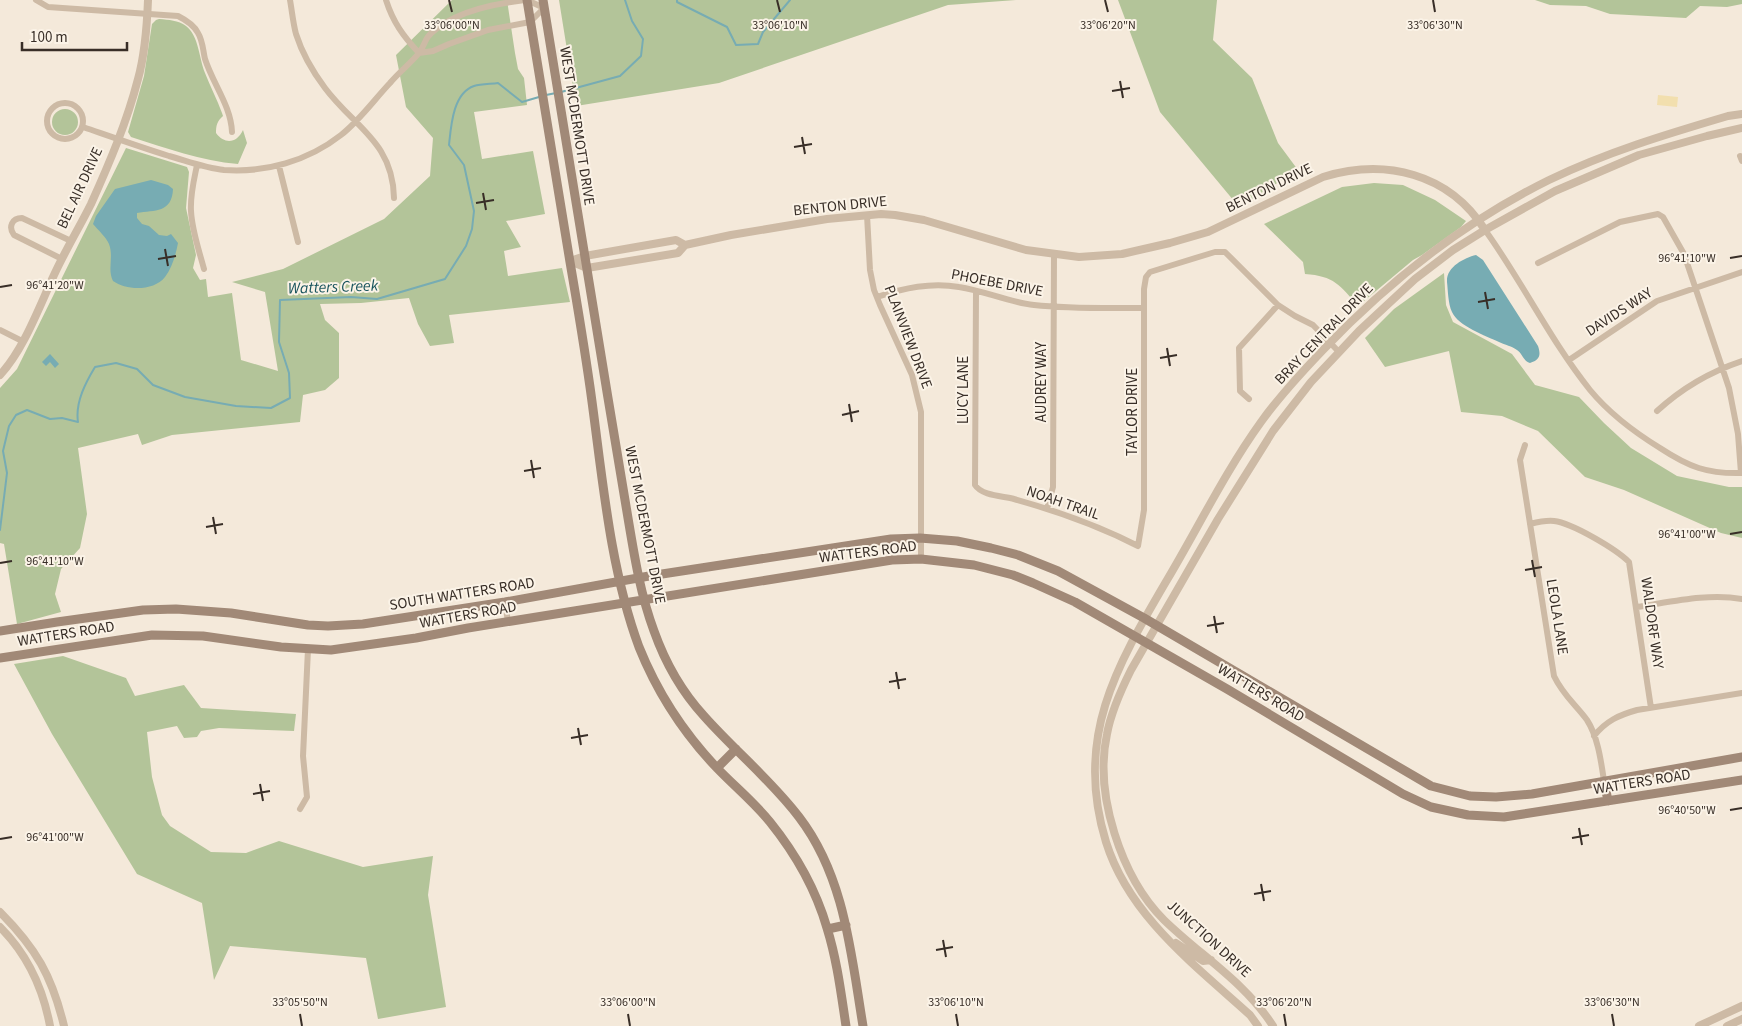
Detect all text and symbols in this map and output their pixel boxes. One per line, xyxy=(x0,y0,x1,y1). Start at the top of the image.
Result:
text: 33°06'00"N xyxy=(424,17,480,34)
text: 33°06'10"N xyxy=(752,17,808,34)
text: 33°06'20"N xyxy=(1080,17,1136,34)
text: 33°06'30"N xyxy=(1407,17,1463,34)
scale bar xyxy=(22,20,128,52)
text: 100 m xyxy=(30,27,68,48)
street label: WEST MCDERMOTT DRIVE xyxy=(554,45,600,207)
street label: BEL AIR DRIVE xyxy=(52,144,108,232)
street label: BENTON DRIVE xyxy=(1222,158,1316,218)
street label: BENTON DRIVE xyxy=(792,191,888,221)
text: 96°41'10"W xyxy=(1658,250,1716,267)
street label: PHOEBE DRIVE xyxy=(949,264,1045,302)
water label: Watters Creek xyxy=(287,274,379,300)
text: 96°41'20"W xyxy=(26,277,84,294)
street label: BRAY CENTRAL DRIVE xyxy=(1270,279,1378,389)
street label: PLAINVIEW DRIVE xyxy=(879,282,937,392)
street label: DAVIDS WAY xyxy=(1581,282,1657,341)
street label: AUDREY WAY xyxy=(1031,341,1052,422)
street label: LUCY LANE xyxy=(953,356,974,424)
street label: TAYLOR DRIVE xyxy=(1122,368,1143,456)
street label: WEST MCDERMOTT DRIVE xyxy=(619,444,671,606)
street label: NOAH TRAIL xyxy=(1023,481,1103,525)
text: 96°41'00"W xyxy=(1658,526,1716,543)
street label: WATTERS ROAD xyxy=(818,536,918,568)
text: 96°41'10"W xyxy=(26,553,84,570)
street label: SOUTH WATTERS ROAD xyxy=(388,574,536,614)
street label: WALDORF WAY xyxy=(1635,576,1669,671)
street label: LEOLA LANE xyxy=(1541,577,1573,657)
street label: WATTERS ROAD xyxy=(418,598,518,632)
street label: WATTERS ROAD xyxy=(16,616,116,652)
street label: WATTERS ROAD xyxy=(1214,659,1308,727)
street label: WATTERS ROAD xyxy=(1592,764,1692,800)
text: 96°40'50"W xyxy=(1658,802,1716,819)
text: 96°41'00"W xyxy=(26,829,84,846)
street label: JUNCTION DRIVE xyxy=(1162,895,1256,983)
text: 33°05'50"N xyxy=(272,994,328,1011)
text: 33°06'00"N xyxy=(600,994,656,1011)
text: 33°06'10"N xyxy=(928,994,984,1011)
text: 33°06'20"N xyxy=(1256,994,1312,1011)
text: 33°06'30"N xyxy=(1584,994,1640,1011)

